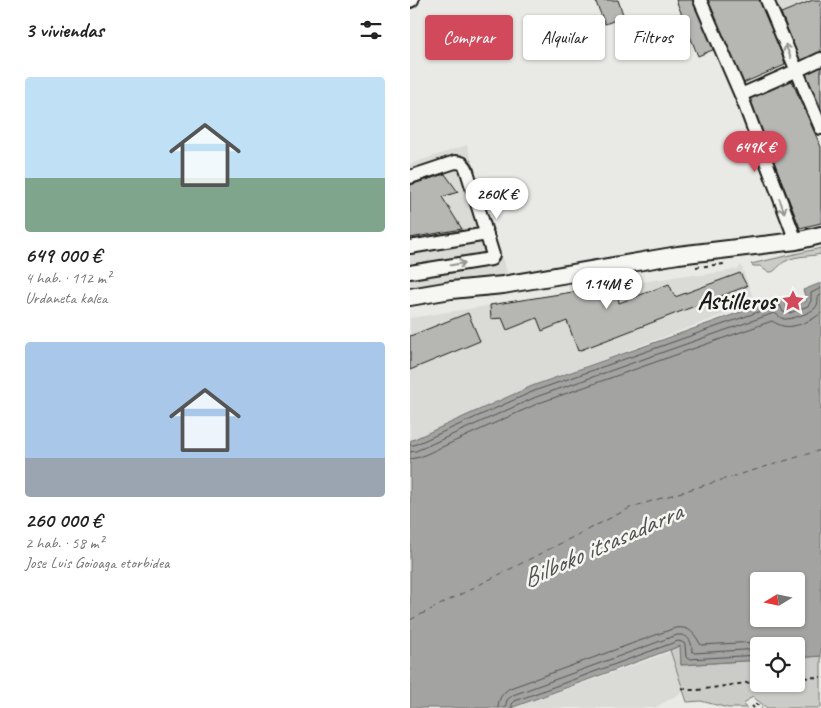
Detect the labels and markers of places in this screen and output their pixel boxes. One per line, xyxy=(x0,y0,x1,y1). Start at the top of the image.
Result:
pin: 649K € xyxy=(714,130,796,173)
pin: 260K € xyxy=(456,178,538,220)
pin: 1.14M € xyxy=(561,268,653,310)
place label: Astilleros xyxy=(697,285,778,317)
place icon: Astilleros xyxy=(780,288,806,314)

